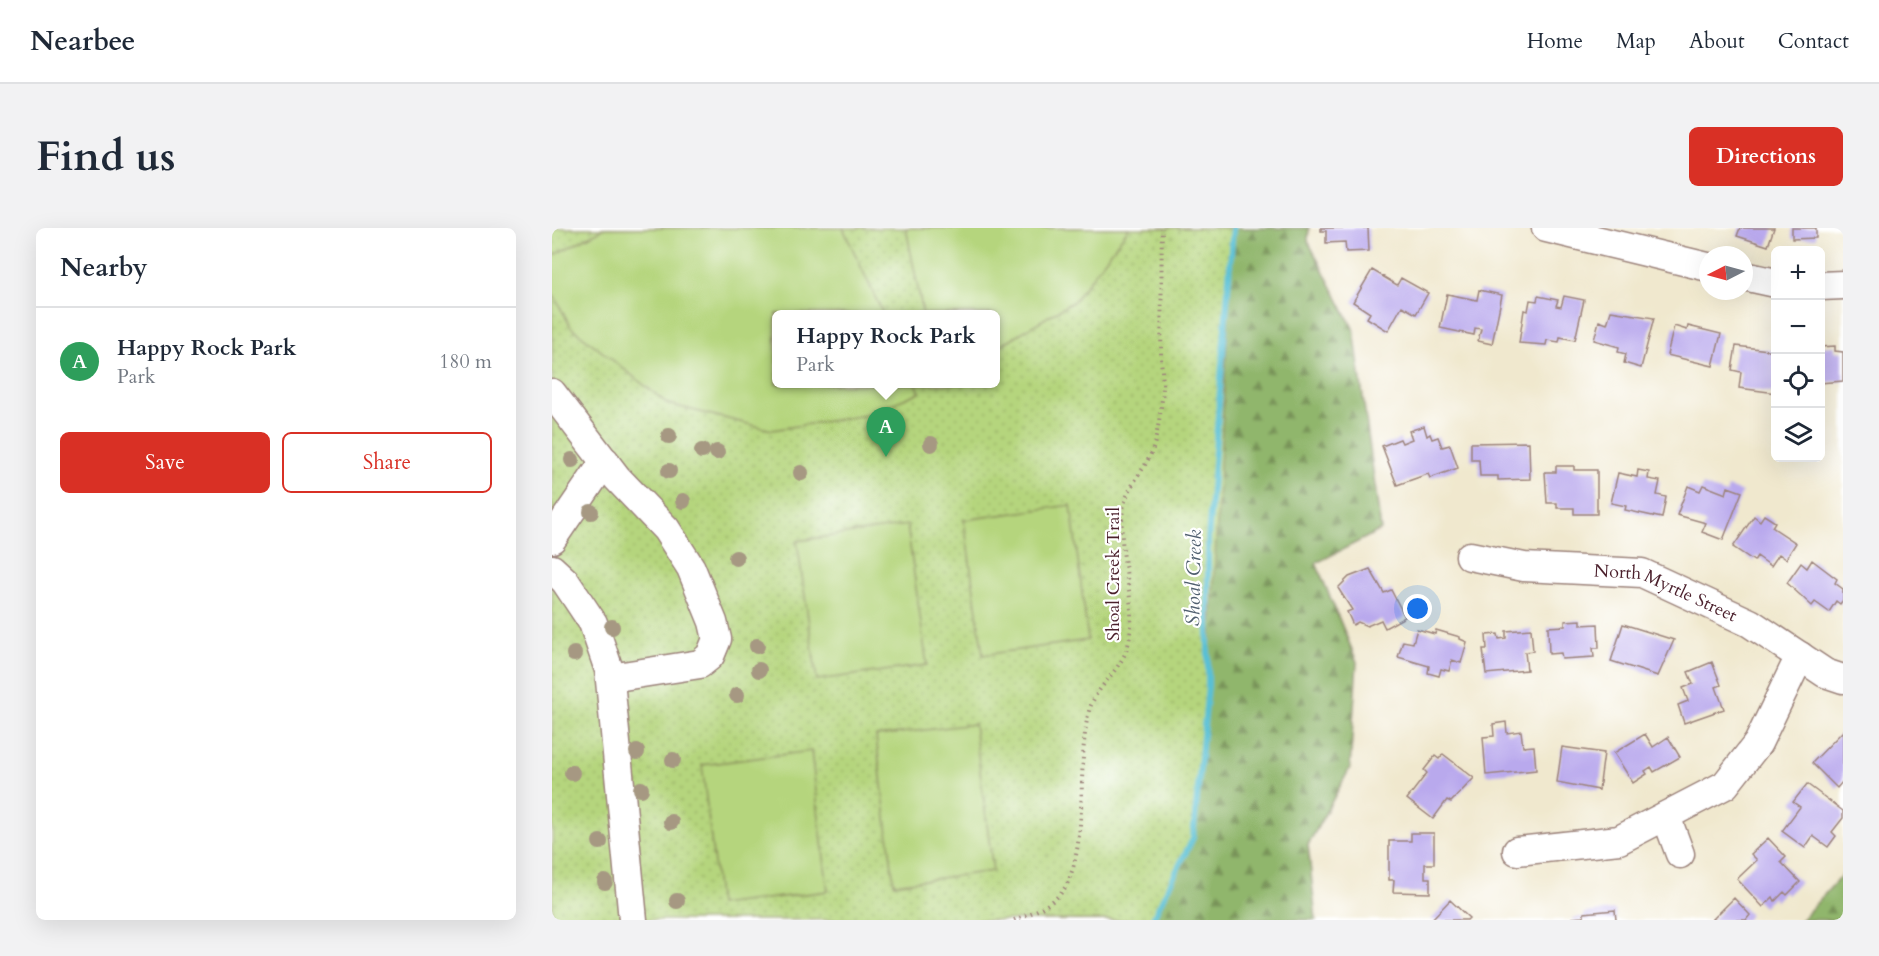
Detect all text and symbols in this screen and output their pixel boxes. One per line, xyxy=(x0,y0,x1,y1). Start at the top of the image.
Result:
text: Nearbee xyxy=(30,22,135,60)
text: Home xyxy=(1527,27,1583,56)
text: Map xyxy=(1616,27,1656,56)
text: About xyxy=(1689,27,1745,56)
text: Contact xyxy=(1778,27,1849,56)
button: Directions xyxy=(1689,127,1843,186)
text: Find us xyxy=(36,128,176,185)
north arrow xyxy=(1699,246,1753,300)
map controls xyxy=(1771,246,1825,462)
button: + xyxy=(1771,246,1825,300)
text: Nearby xyxy=(60,250,148,285)
button: − xyxy=(1771,300,1825,354)
popup xyxy=(772,310,1000,388)
text: Happy Rock Park xyxy=(796,321,976,351)
text: Happy Rock Park xyxy=(117,333,296,363)
text: A xyxy=(72,348,87,375)
text: 180 m xyxy=(439,348,492,375)
text: Park xyxy=(796,351,835,378)
button: locate xyxy=(1771,354,1825,408)
text: Park xyxy=(117,363,155,390)
pin: A xyxy=(866,408,906,457)
button: layers xyxy=(1771,408,1825,462)
button: Save xyxy=(60,432,270,493)
button: Share xyxy=(282,432,492,493)
street label: Shoal Creek Trail xyxy=(1101,507,1126,641)
water label: Shoal Creek xyxy=(1179,529,1208,626)
street label: North Myrtle Street xyxy=(1593,559,1741,628)
your location xyxy=(1403,594,1432,623)

